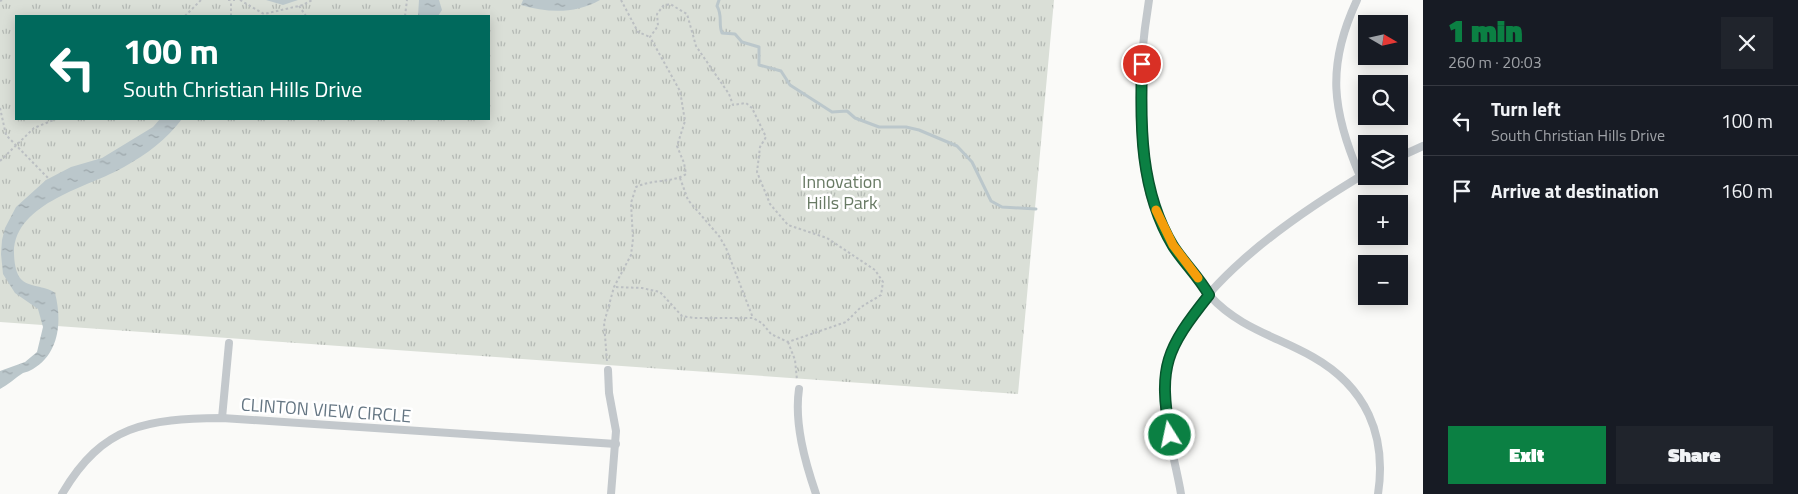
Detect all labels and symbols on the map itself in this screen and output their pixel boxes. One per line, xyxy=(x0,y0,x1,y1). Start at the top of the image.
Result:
north arrow xyxy=(1358,15,1408,65)
pin xyxy=(1121,43,1163,85)
park label: Innovation Hills Park xyxy=(802,168,882,216)
street label: CLINTON VIEW CIRCLE xyxy=(240,391,412,429)
position arrow xyxy=(1143,408,1195,460)

